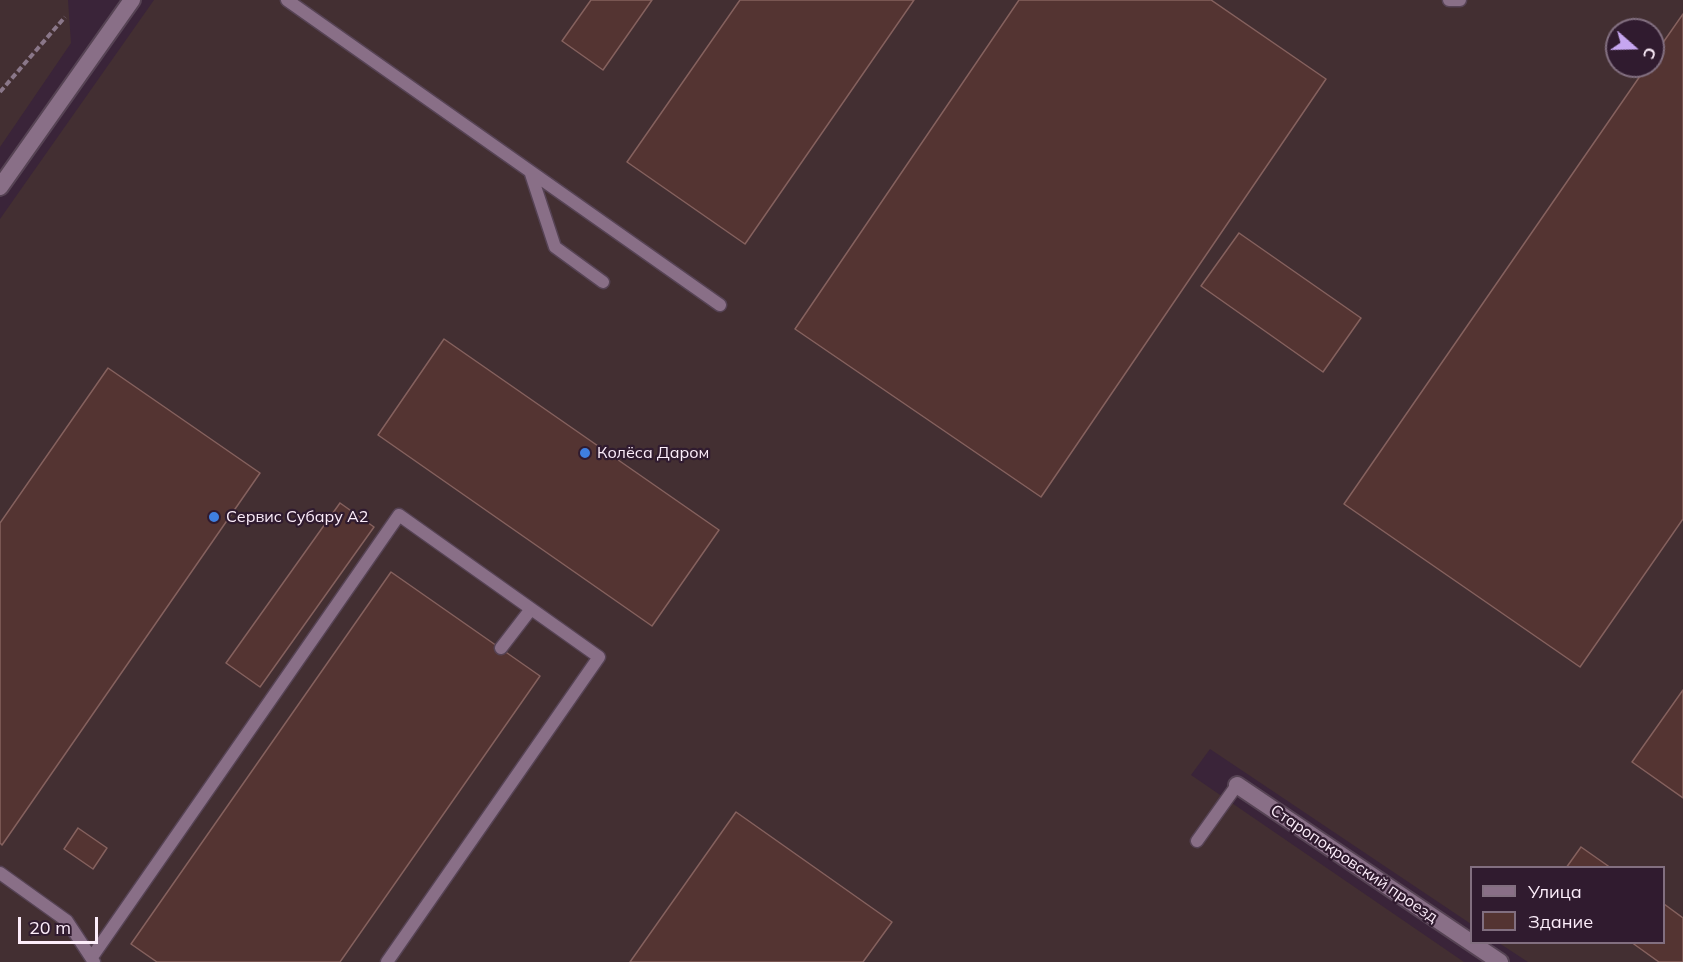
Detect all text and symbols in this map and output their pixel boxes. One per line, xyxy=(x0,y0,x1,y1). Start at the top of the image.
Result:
north arrow xyxy=(1605,18,1665,78)
text: С xyxy=(1639,45,1661,62)
place label: Колёса Даром xyxy=(597,443,709,463)
marker: Колёса Даром xyxy=(578,446,592,460)
place label: Сервис Субару А2 xyxy=(226,507,368,527)
marker: Сервис Субару А2 xyxy=(207,510,221,524)
street label: Старопокровский проезд xyxy=(1267,801,1441,927)
legend xyxy=(1470,866,1665,944)
text: Улица xyxy=(1528,880,1582,903)
scale bar xyxy=(21,905,100,943)
text: Здание xyxy=(1528,910,1593,933)
text: 20 m xyxy=(29,916,71,939)

